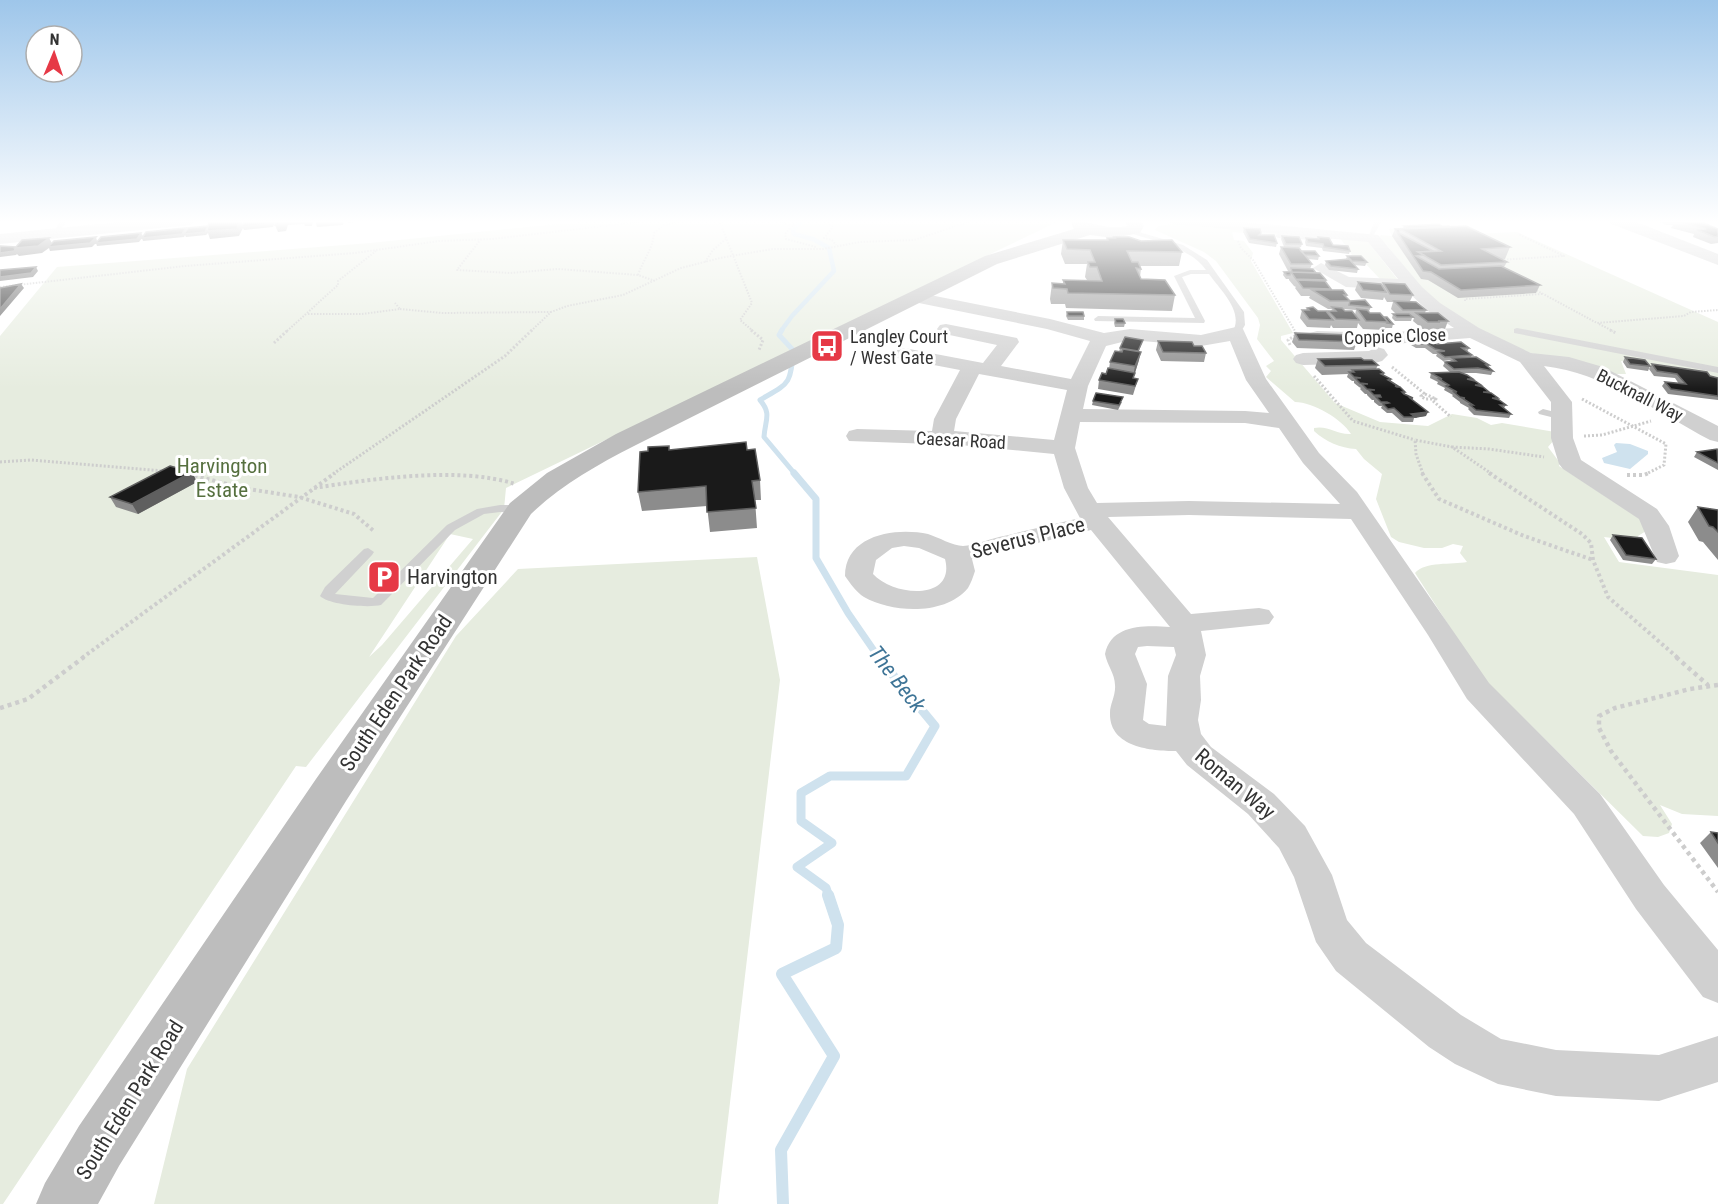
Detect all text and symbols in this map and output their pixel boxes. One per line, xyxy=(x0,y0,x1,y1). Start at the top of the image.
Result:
north arrow xyxy=(24,24,84,84)
text: N xyxy=(49,30,60,49)
street label: Coppice Close xyxy=(1344,324,1446,348)
place label: Langley Court / West Gate xyxy=(850,326,948,368)
bus stop icon: Langley Court / West Gate xyxy=(809,328,845,364)
street label: Bucknall Way xyxy=(1593,364,1687,426)
street label: Caesar Road xyxy=(916,427,1006,453)
park label: Harvington Estate xyxy=(177,454,267,502)
street label: Severus Place xyxy=(969,512,1087,564)
parking icon: Harvington xyxy=(366,559,402,595)
place label: Harvington xyxy=(407,565,498,589)
street label: South Eden Park Road xyxy=(335,611,457,775)
water label: The Beck xyxy=(863,641,931,718)
street label: Roman Way xyxy=(1190,744,1280,824)
street label: South Eden Park Road xyxy=(71,1016,189,1184)

